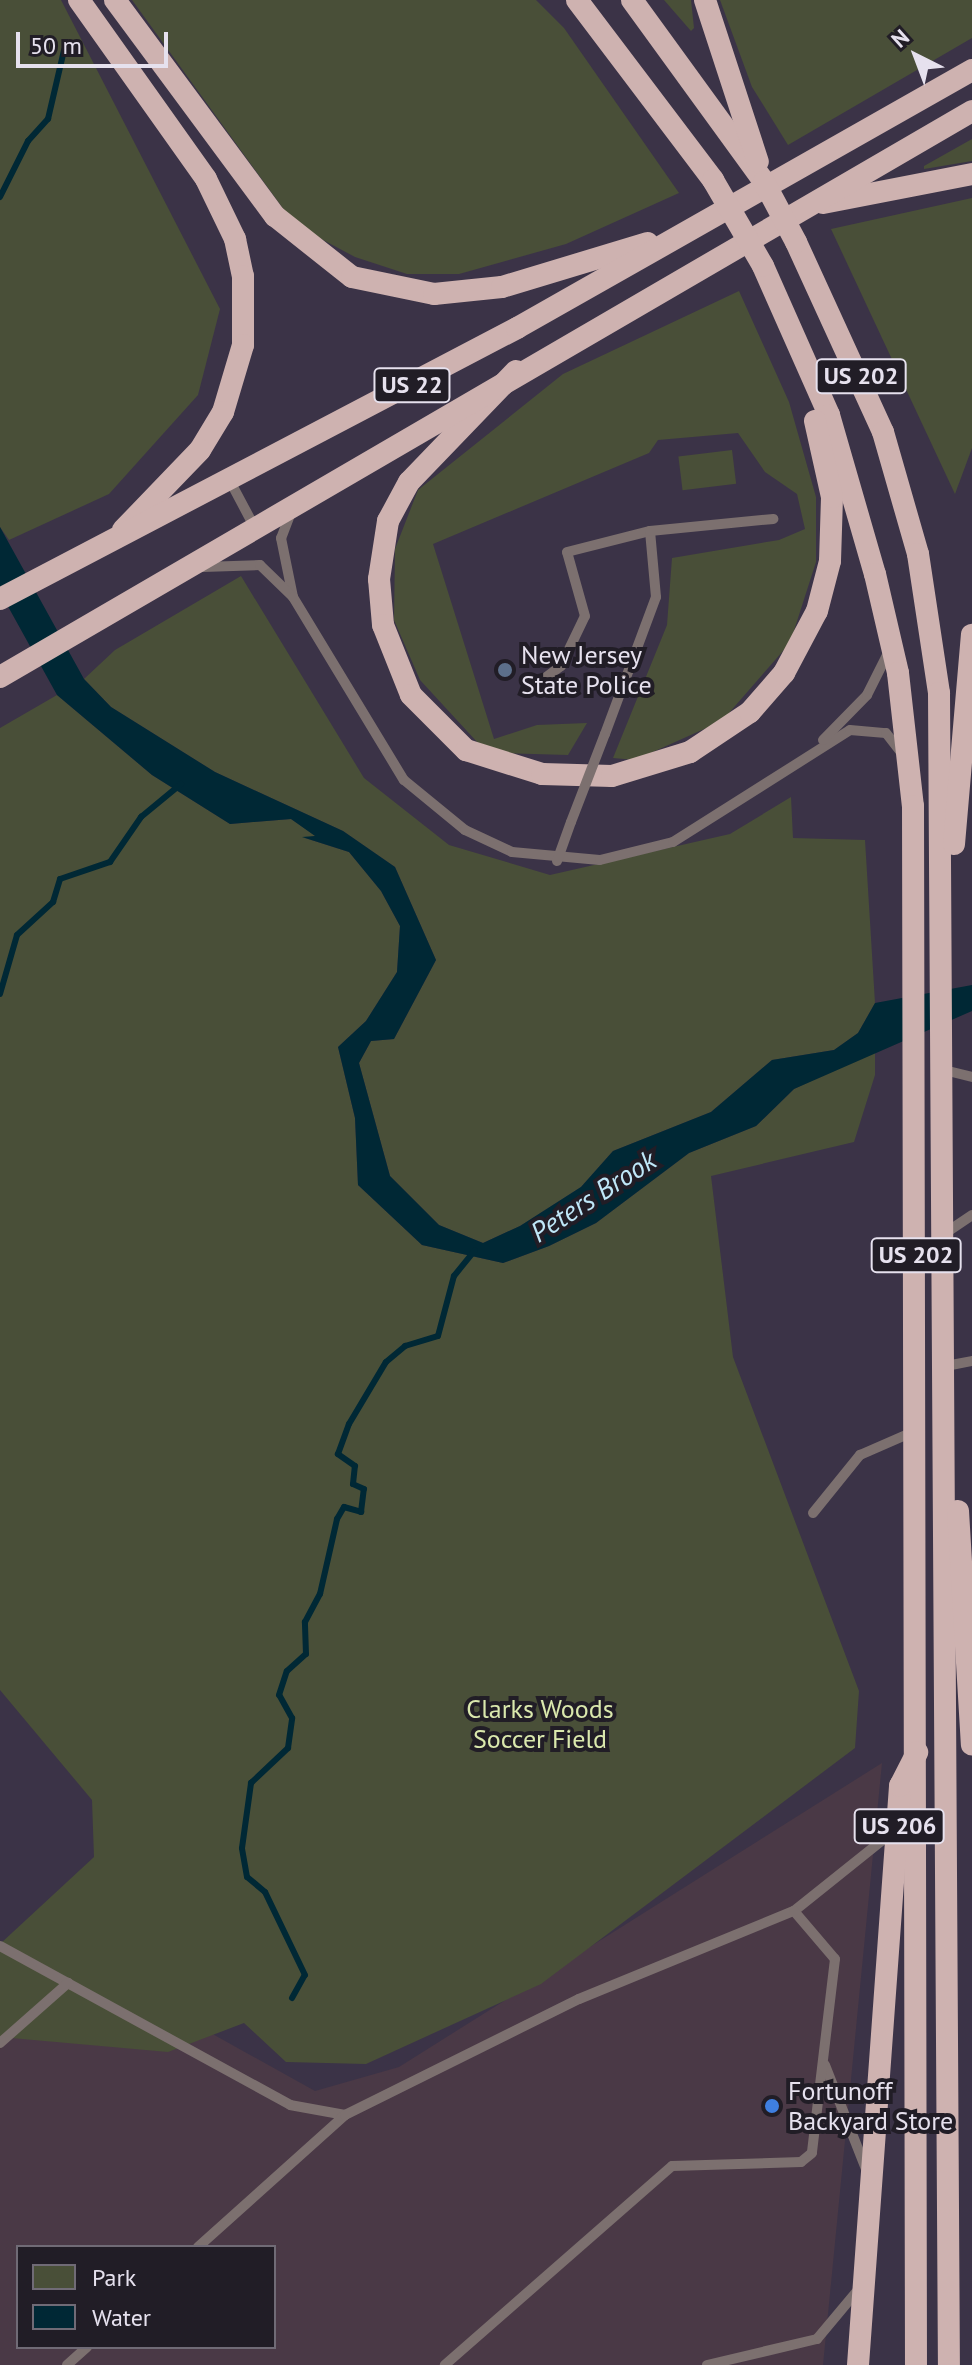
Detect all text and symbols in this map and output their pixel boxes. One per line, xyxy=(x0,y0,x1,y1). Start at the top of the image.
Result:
scale bar xyxy=(20,16,172,66)
north arrow xyxy=(876,16,956,96)
text: N xyxy=(885,23,915,53)
text: 50 m xyxy=(30,30,82,61)
road number: US 202 xyxy=(815,356,907,396)
road number: US 22 xyxy=(372,365,452,405)
place label: New Jersey State Police xyxy=(521,639,652,700)
marker: New Jersey State Police xyxy=(496,661,514,679)
water label: Peters Brook xyxy=(524,1143,662,1249)
road number: US 202 xyxy=(870,1235,962,1275)
park label: Clarks Woods Soccer Field xyxy=(466,1693,614,1754)
road number: US 206 xyxy=(853,1806,945,1846)
place label: Fortunoff Backyard Store xyxy=(788,2075,953,2136)
marker: Fortunoff Backyard Store xyxy=(763,2097,781,2115)
legend xyxy=(16,2245,276,2349)
text: Park xyxy=(92,2262,136,2293)
text: Water xyxy=(92,2302,151,2333)

